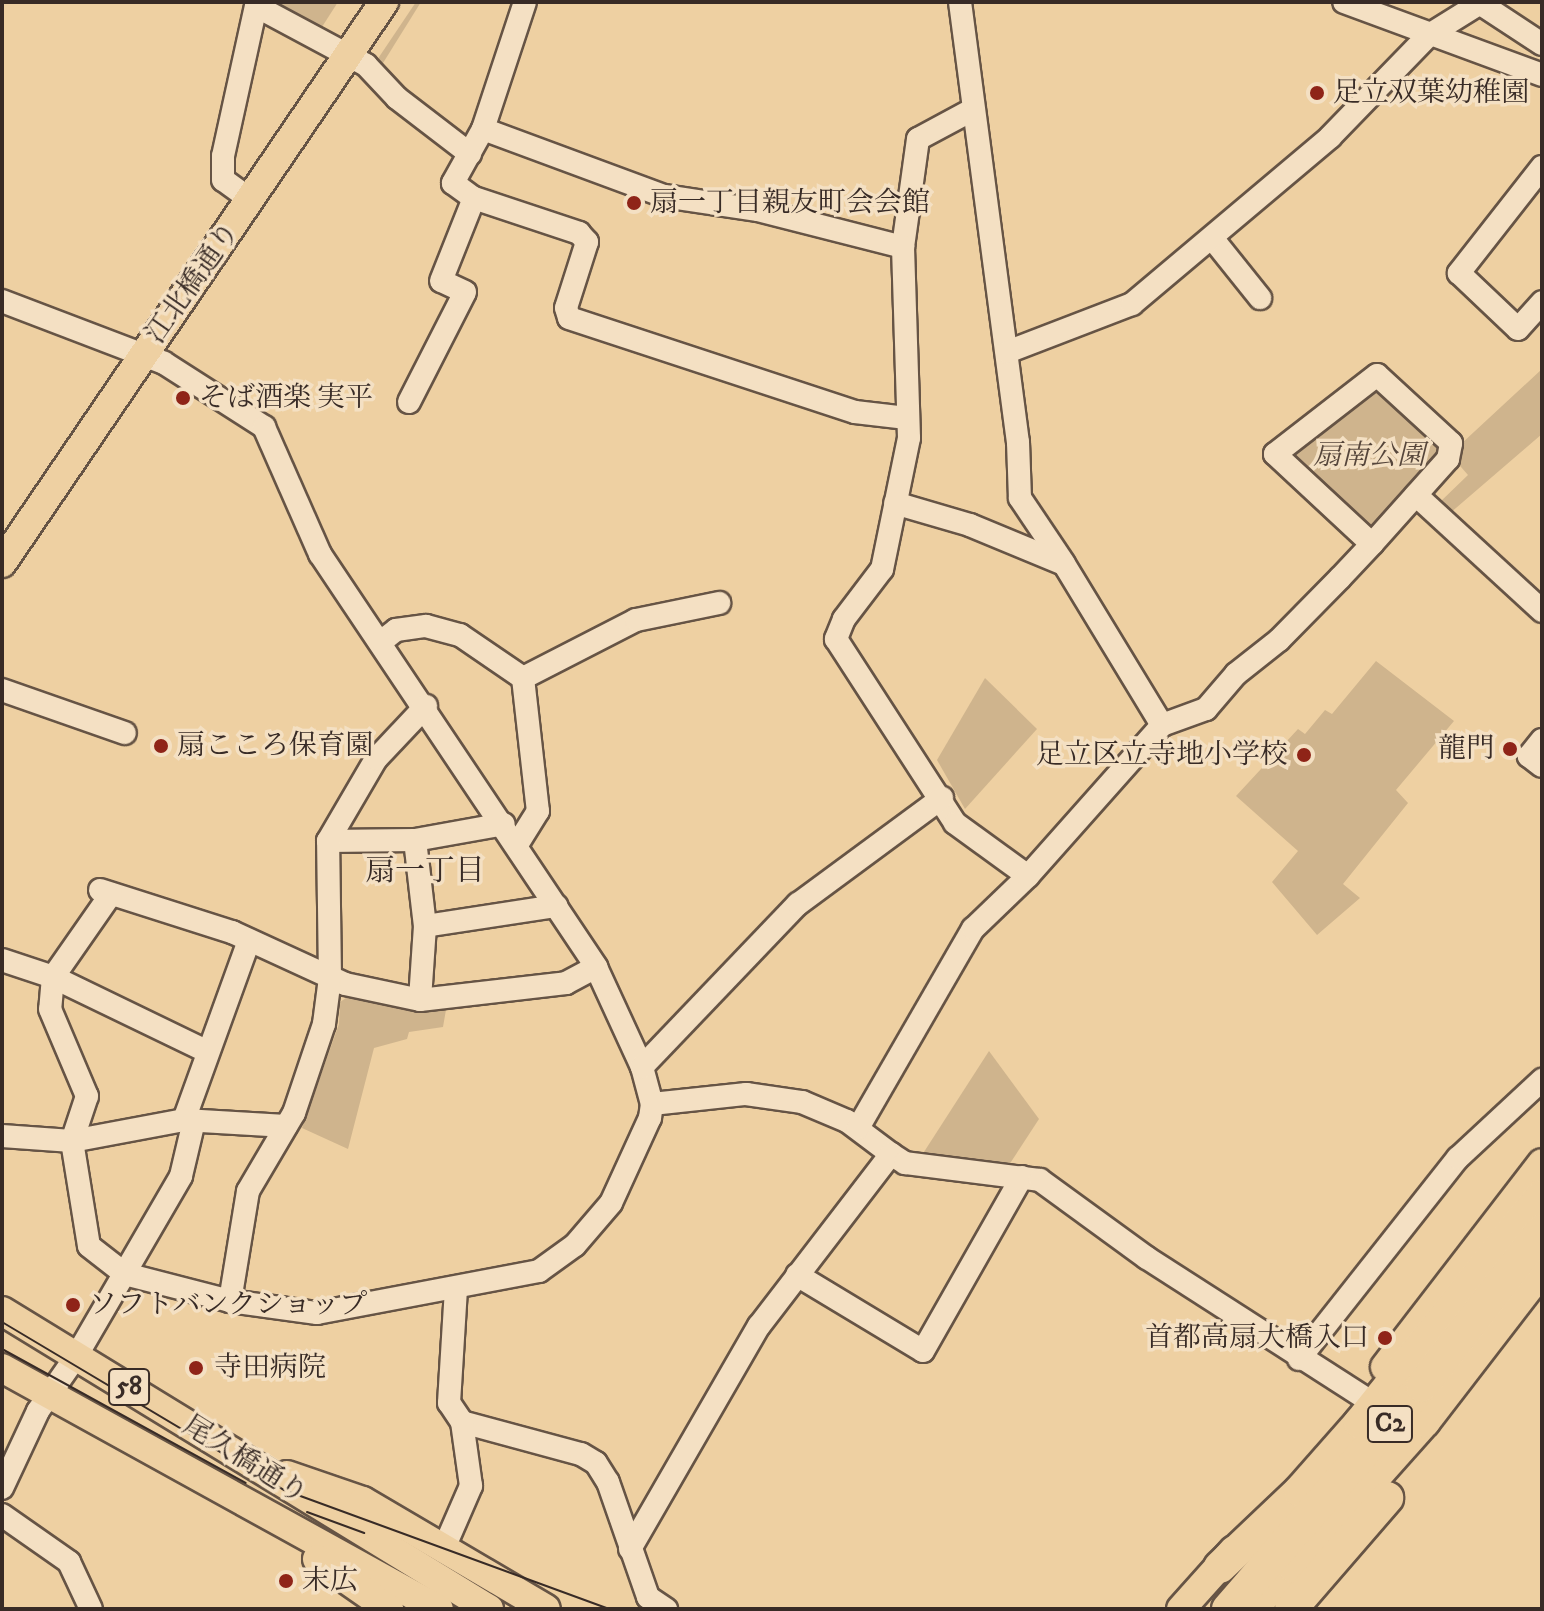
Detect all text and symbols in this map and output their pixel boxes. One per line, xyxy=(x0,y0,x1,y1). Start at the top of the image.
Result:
place label: 足立双葉幼稚園 xyxy=(1333,76,1529,110)
marker: 足立双葉幼稚園 xyxy=(1308,84,1326,102)
place label: 扇一丁目親友町会会館 xyxy=(650,186,930,220)
marker: 扇一丁目親友町会会館 xyxy=(625,194,643,212)
street label: 江北橋通り xyxy=(139,216,247,350)
place label: そば酒楽 実平 xyxy=(199,381,373,415)
marker: そば酒楽 実平 xyxy=(174,389,192,407)
park label: 扇南公園 xyxy=(1313,439,1425,473)
place label: 扇こころ保育園 xyxy=(177,729,373,763)
place label: 龍門 xyxy=(1438,732,1494,766)
marker: 扇こころ保育園 xyxy=(152,737,170,755)
place label: 足立区立寺地小学校 xyxy=(1036,738,1288,772)
marker: 龍門 xyxy=(1501,740,1519,758)
marker: 足立区立寺地小学校 xyxy=(1295,746,1313,764)
district label: 扇一丁目 xyxy=(365,854,485,890)
place label: ソフトバンクショップ xyxy=(89,1288,369,1322)
marker: ソフトバンクショップ xyxy=(64,1296,82,1314)
place label: 首都高扇大橋入口 xyxy=(1145,1321,1369,1355)
marker: 首都高扇大橋入口 xyxy=(1376,1329,1394,1347)
place label: 寺田病院 xyxy=(214,1351,326,1385)
marker: 寺田病院 xyxy=(185,1357,207,1379)
road number: 58 xyxy=(107,1365,151,1409)
road number: C2 xyxy=(1366,1402,1414,1446)
street label: 尾久橋通り xyxy=(177,1409,313,1511)
place label: 末広 xyxy=(302,1564,358,1598)
marker: 末広 xyxy=(277,1572,295,1590)

